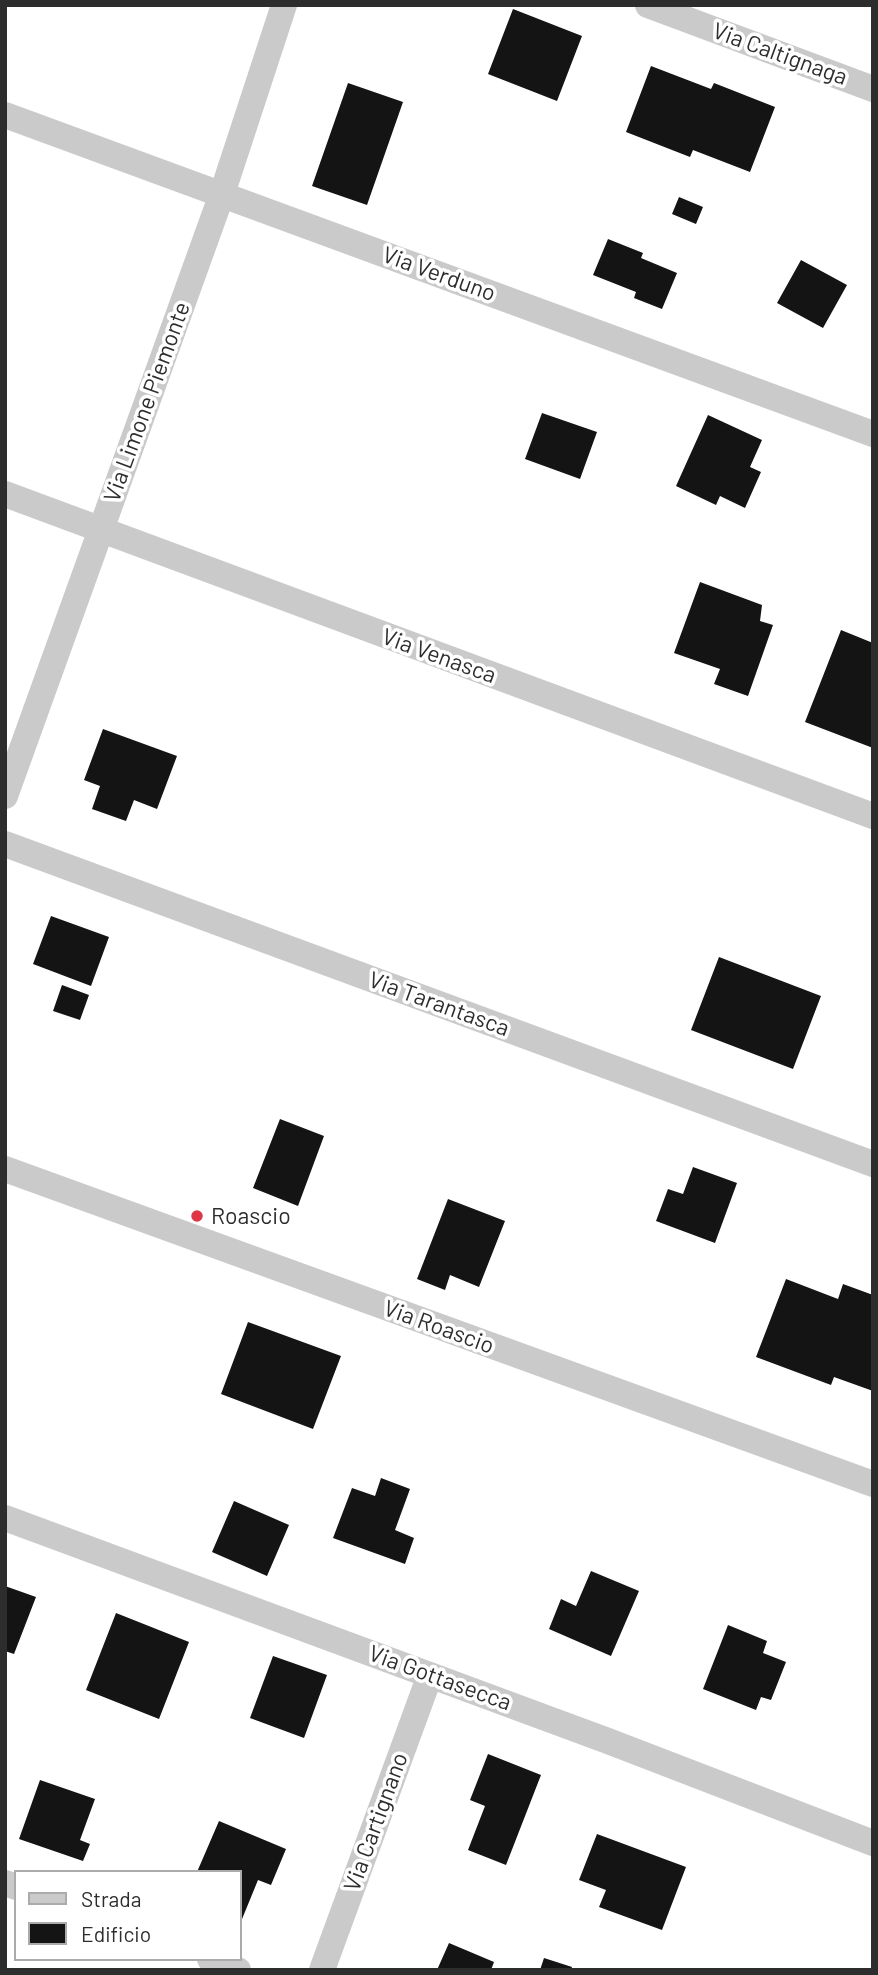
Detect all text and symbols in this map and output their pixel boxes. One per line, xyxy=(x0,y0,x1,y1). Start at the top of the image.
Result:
street label: Via Caltignaga xyxy=(709,17,851,91)
street label: Via Verduno xyxy=(379,241,499,307)
street label: Via Limone Piemonte xyxy=(98,298,196,506)
street label: Via Venasca xyxy=(378,623,500,689)
street label: Via Tarantasca xyxy=(365,966,513,1042)
place label: Roascio xyxy=(211,1202,291,1230)
marker: Roascio xyxy=(189,1208,205,1224)
street label: Via Roascio xyxy=(380,1294,498,1360)
street label: Via Gottasecca xyxy=(365,1639,515,1717)
street label: Via Cartignano xyxy=(338,1749,414,1895)
legend xyxy=(14,1870,242,1961)
text: Strada xyxy=(81,1886,141,1911)
text: Edificio xyxy=(81,1921,151,1946)

